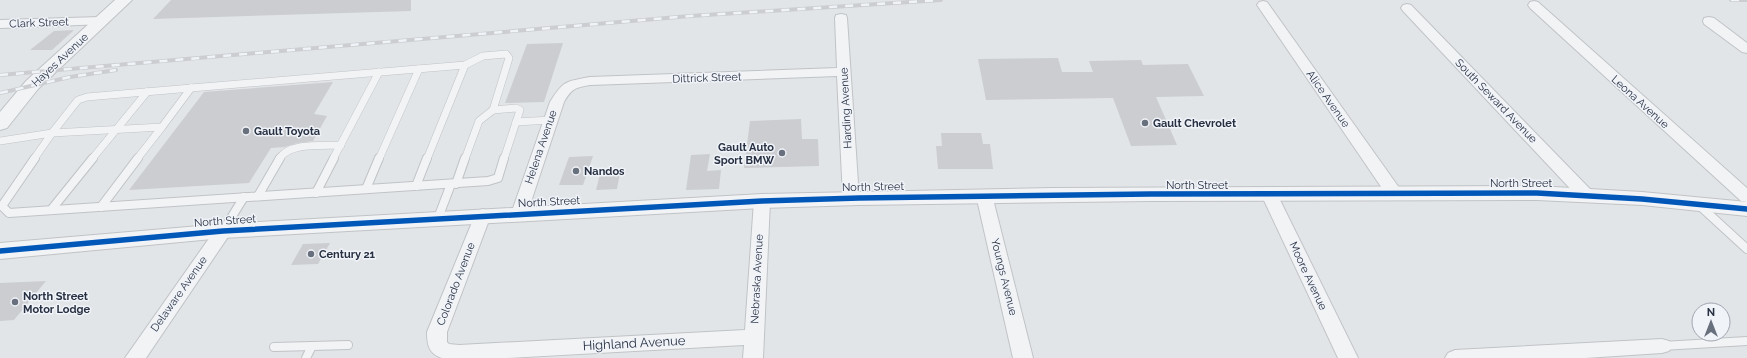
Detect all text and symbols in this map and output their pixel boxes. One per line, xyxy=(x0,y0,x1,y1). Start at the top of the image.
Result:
street label: Clark Street xyxy=(9,15,69,31)
street label: Hayes Avenue xyxy=(29,30,91,89)
street label: South Seward Avenue xyxy=(1452,56,1540,146)
street label: Harding Avenue xyxy=(837,67,855,149)
street label: Alice Avenue xyxy=(1304,68,1353,130)
street label: Dittrick Street xyxy=(672,70,742,86)
street label: Leona Avenue xyxy=(1609,73,1672,132)
street label: Helena Avenue xyxy=(522,108,560,186)
place label: Gault Chevrolet xyxy=(1153,117,1237,130)
marker: Gault Chevrolet xyxy=(1140,118,1150,128)
place label: Gault Toyota xyxy=(254,125,320,138)
marker: Gault Toyota xyxy=(241,126,251,136)
place label: Gault Auto Sport BMW xyxy=(714,141,774,167)
marker: Gault Auto Sport BMW xyxy=(777,148,787,158)
place label: Nandos xyxy=(584,165,625,178)
marker: Nandos xyxy=(571,166,581,176)
street label: North Street xyxy=(1490,177,1552,190)
street label: North Street xyxy=(1166,179,1228,192)
street label: North Street xyxy=(842,180,905,194)
street label: North Street xyxy=(518,194,581,210)
street label: North Street xyxy=(194,212,257,230)
street label: Nebraska Avenue xyxy=(748,233,766,324)
street label: Youngs Avenue xyxy=(988,237,1020,317)
street label: Colorado Avenue xyxy=(434,240,478,327)
street label: Moore Avenue xyxy=(1287,240,1330,313)
place label: Century 21 xyxy=(319,248,376,261)
marker: Century 21 xyxy=(306,249,316,259)
street label: Delaware Avenue xyxy=(148,253,210,334)
place label: North Street Motor Lodge xyxy=(23,290,91,316)
marker: North Street Motor Lodge xyxy=(10,297,20,307)
north arrow xyxy=(1691,302,1731,342)
text: N xyxy=(1707,306,1715,319)
street label: Highland Avenue xyxy=(582,333,686,353)

